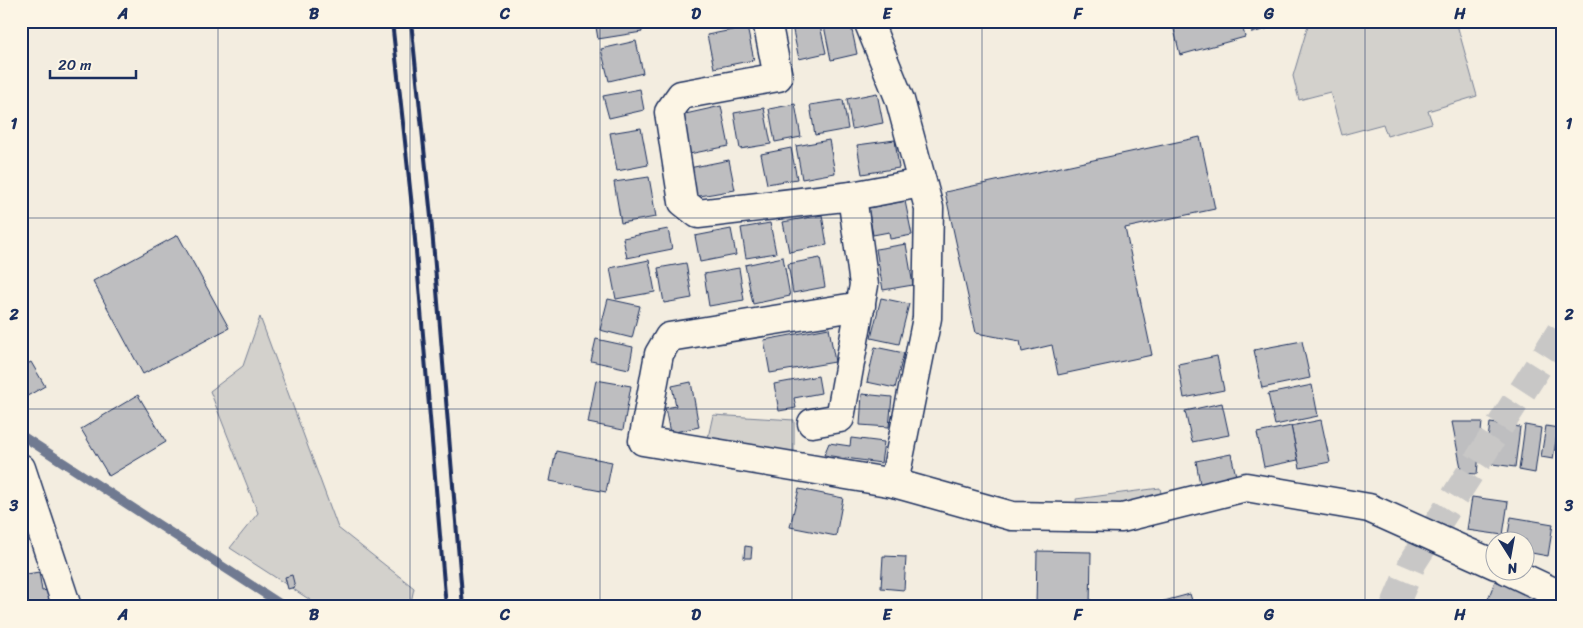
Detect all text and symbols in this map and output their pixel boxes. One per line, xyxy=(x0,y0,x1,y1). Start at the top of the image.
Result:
text: A xyxy=(117,0,128,28)
text: B xyxy=(309,0,320,28)
text: C xyxy=(499,0,511,28)
text: D xyxy=(691,0,701,28)
text: E xyxy=(883,0,893,28)
text: F xyxy=(1073,0,1084,28)
text: G xyxy=(1263,0,1275,28)
text: H xyxy=(1453,0,1466,28)
scale bar xyxy=(50,48,136,80)
text: 20 m xyxy=(58,52,92,78)
text: 1 xyxy=(11,109,18,138)
text: 1 xyxy=(1566,109,1573,138)
text: 2 xyxy=(8,300,19,329)
text: 2 xyxy=(1563,300,1574,329)
text: 3 xyxy=(9,491,19,520)
text: 3 xyxy=(1564,491,1574,520)
north arrow xyxy=(1486,530,1536,580)
text: N xyxy=(1505,555,1521,582)
text: A xyxy=(117,600,128,628)
text: B xyxy=(309,600,320,628)
text: C xyxy=(499,600,511,628)
text: D xyxy=(691,600,701,628)
text: E xyxy=(883,600,893,628)
text: F xyxy=(1073,600,1084,628)
text: G xyxy=(1263,600,1275,628)
text: H xyxy=(1453,600,1466,628)

